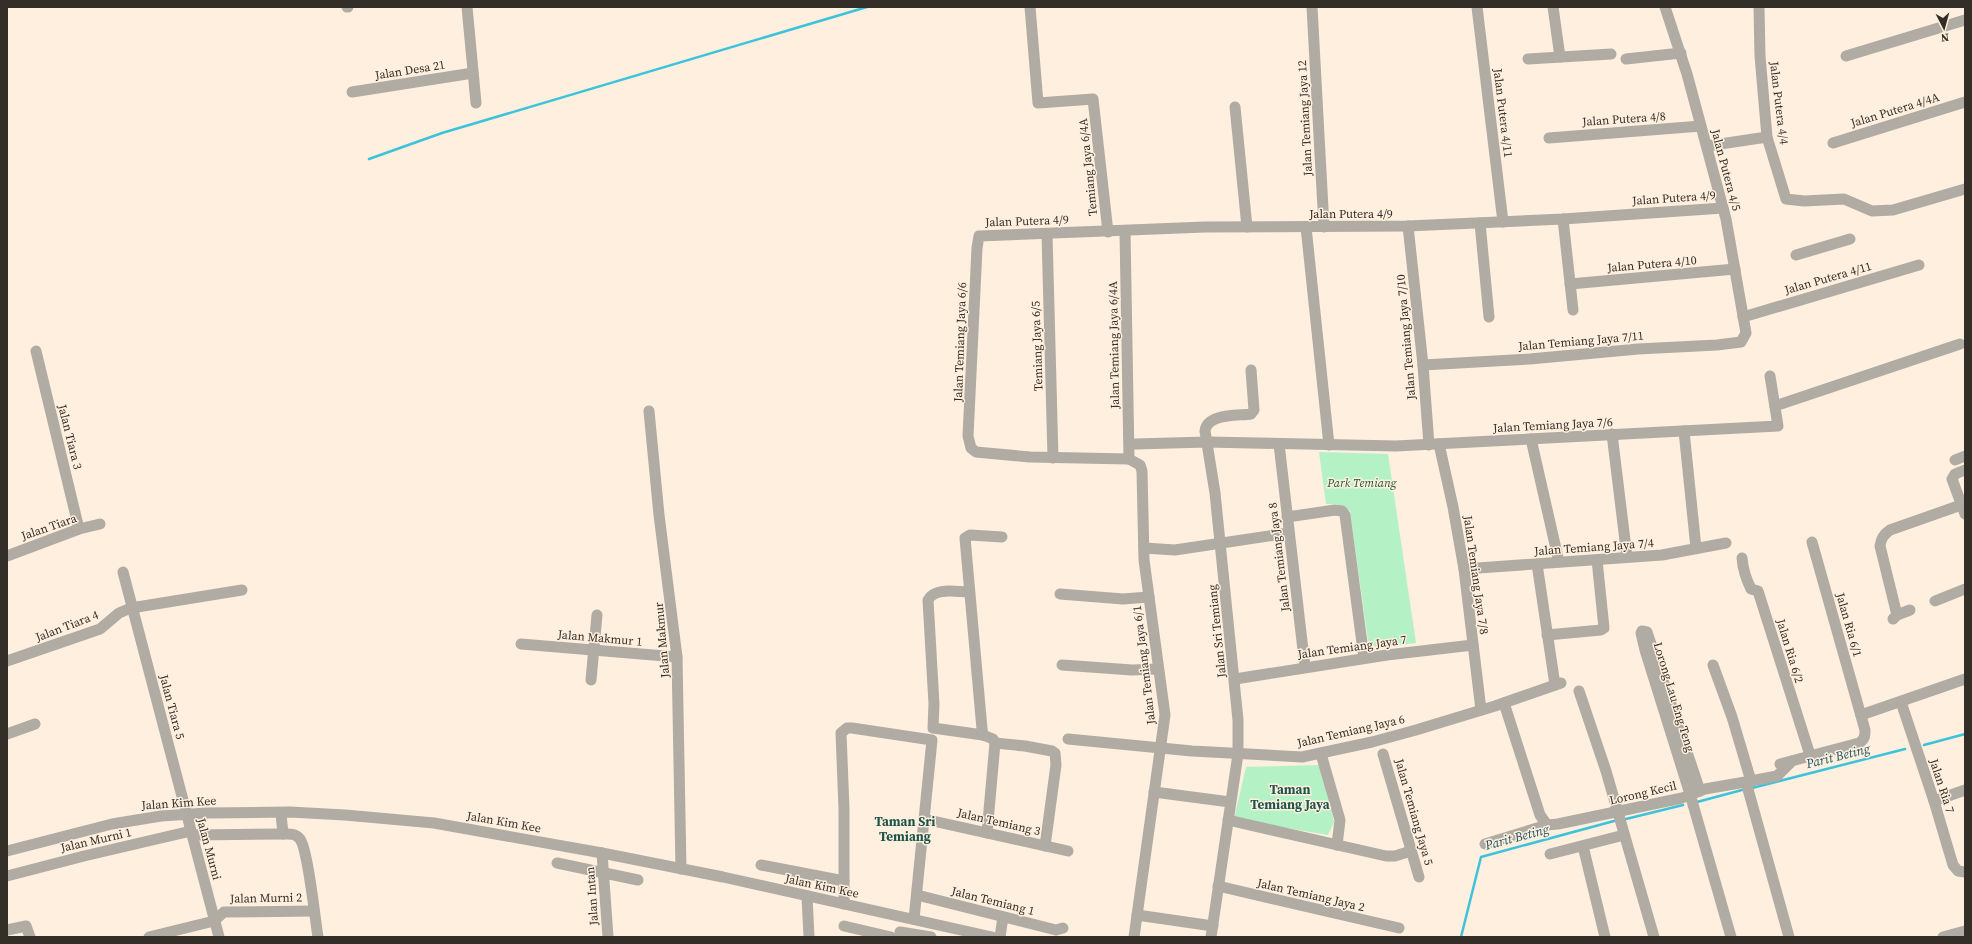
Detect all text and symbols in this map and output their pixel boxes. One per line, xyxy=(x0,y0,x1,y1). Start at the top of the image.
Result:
north arrow xyxy=(1924,8,1964,48)
text: N xyxy=(1940,30,1950,45)
street label: Jalan Desa 21 xyxy=(373,57,446,84)
street label: Jalan Putera 4/4 xyxy=(1766,59,1792,146)
street label: Jalan Temiang Jaya 12 xyxy=(1294,60,1316,177)
street label: Jalan Putera 4/11 xyxy=(1489,66,1516,159)
street label: Jalan Putera 4/4A xyxy=(1848,89,1941,131)
street label: Jalan Putera 4/8 xyxy=(1581,108,1666,130)
street label: Temiang Jaya 6/4A xyxy=(1075,117,1101,217)
street label: Jalan Putera 4/5 xyxy=(1707,127,1745,213)
street label: Jalan Putera 4/9 xyxy=(1631,187,1716,209)
street label: Jalan Putera 4/9 xyxy=(1308,206,1393,222)
street label: Jalan Putera 4/9 xyxy=(984,212,1069,230)
street label: Jalan Putera 4/10 xyxy=(1606,252,1697,276)
street label: Jalan Putera 4/11 xyxy=(1782,258,1873,298)
street label: Jalan Temiang Jaya 7/10 xyxy=(1393,274,1420,401)
street label: Jalan Temiang Jaya 6/4A xyxy=(1105,281,1123,410)
street label: Jalan Temiang Jaya 6/6 xyxy=(950,282,970,403)
street label: Temiang Jaya 6/5 xyxy=(1027,301,1047,391)
street label: Jalan Temiang Jaya 7/11 xyxy=(1517,328,1644,355)
street label: Jalan Tiara 3 xyxy=(54,402,86,471)
street label: Jalan Temiang Jaya 7/6 xyxy=(1492,414,1613,436)
park label: Park Temiang xyxy=(1326,475,1398,491)
street label: Jalan Temiang Jaya 8 xyxy=(1264,501,1294,614)
street label: Jalan Tiara xyxy=(18,510,80,544)
street label: Jalan Temiang Jaya 7/8 xyxy=(1460,514,1492,635)
street label: Jalan Temiang Jaya 7/4 xyxy=(1533,535,1654,559)
street label: Jalan Sri Temiang xyxy=(1204,584,1230,679)
street label: Jalan Ria 6/1 xyxy=(1832,590,1866,659)
street label: Jalan Makmur xyxy=(651,601,673,680)
street label: Jalan Temiang Jaya 6/1 xyxy=(1129,605,1159,726)
street label: Jalan Tiara 4 xyxy=(32,607,101,646)
street label: Jalan Ria 6/2 xyxy=(1772,616,1807,685)
street label: Jalan Makmur 1 xyxy=(556,626,643,650)
street label: Jalan Temiang Jaya 7 xyxy=(1295,631,1408,663)
street label: Lorong Lau Eng Teng xyxy=(1650,640,1698,754)
street label: Jalan Tiara 5 xyxy=(155,672,188,741)
street label: Jalan Temiang Jaya 6 xyxy=(1295,711,1406,751)
water label: Parit Beting xyxy=(1803,740,1872,772)
street label: Jalan Temiang Jaya 5 xyxy=(1391,756,1437,867)
street label: Jalan Ria 7 xyxy=(1925,756,1958,815)
street label: Lorong Kecil xyxy=(1608,777,1679,808)
district label: Taman Temiang Jaya xyxy=(1250,781,1330,813)
street label: Jalan Kim Kee xyxy=(140,792,217,814)
street label: Jalan Temiang 3 xyxy=(955,804,1042,839)
street label: Jalan Kim Kee xyxy=(465,807,542,836)
district label: Taman Sri Temiang xyxy=(875,813,935,845)
street label: Jalan Murni xyxy=(193,815,225,882)
water label: Parit Beting xyxy=(1482,820,1551,854)
street label: Jalan Murni 1 xyxy=(58,824,133,856)
street label: Jalan Intan xyxy=(582,866,602,927)
street label: Jalan Kim Kee xyxy=(783,870,860,902)
street label: Jalan Temiang Jaya 2 xyxy=(1255,875,1366,915)
street label: Jalan Temiang 1 xyxy=(949,883,1036,919)
street label: Jalan Murni 2 xyxy=(229,889,302,907)

